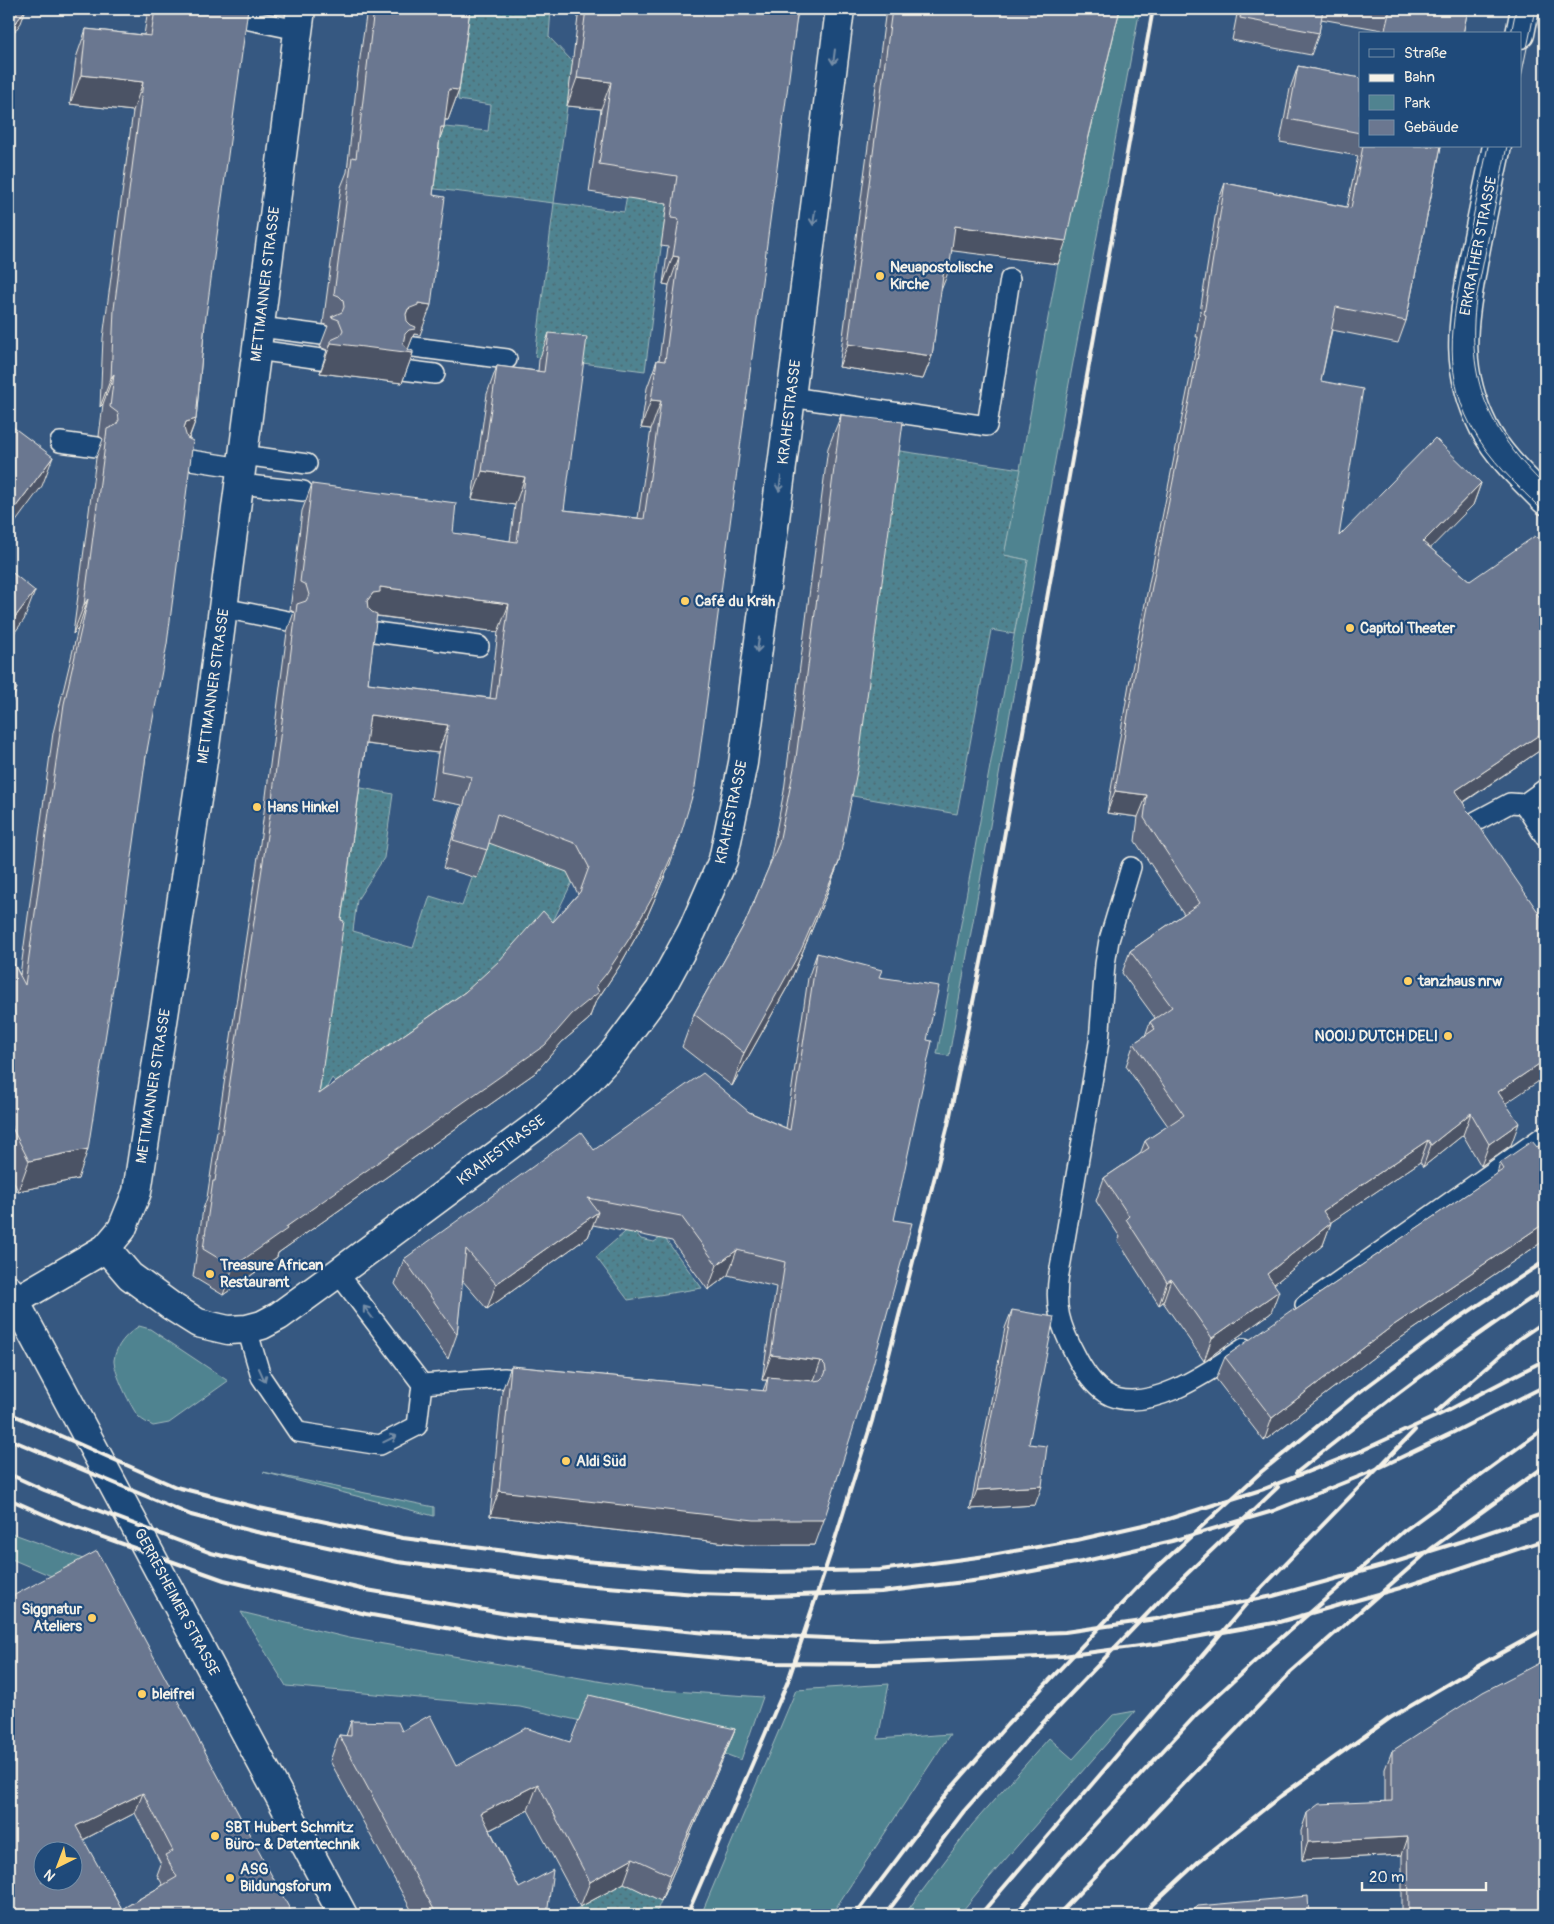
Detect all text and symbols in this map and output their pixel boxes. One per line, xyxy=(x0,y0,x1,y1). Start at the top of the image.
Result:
legend xyxy=(1359,32,1522,148)
text: Straße xyxy=(1404,44,1447,63)
one-way arrow xyxy=(829,49,839,65)
text: Bahn xyxy=(1404,68,1435,87)
text: Park xyxy=(1404,94,1431,113)
text: Gebäude xyxy=(1404,118,1459,137)
street label: ERKRATHER STRASSE xyxy=(1456,175,1501,317)
street label: METTMANNER STRASSE xyxy=(247,205,284,363)
one-way arrow xyxy=(809,210,819,226)
place label: Neuapostolische Kirche xyxy=(890,258,994,294)
marker: Neuapostolische Kirche xyxy=(874,270,886,282)
street label: KRAHESTRASSE xyxy=(774,358,805,466)
one-way arrow xyxy=(775,475,785,491)
place label: Café du Kräh xyxy=(695,592,775,611)
marker: Café du Kräh xyxy=(679,595,691,607)
street label: METTMANNER STRASSE xyxy=(193,607,234,765)
place label: Capitol Theater xyxy=(1360,619,1456,638)
marker: Capitol Theater xyxy=(1344,622,1356,634)
one-way arrow xyxy=(753,636,763,652)
street label: KRAHESTRASSE xyxy=(711,758,752,866)
place label: Hans Hinkel xyxy=(267,798,339,817)
marker: Hans Hinkel xyxy=(251,801,263,813)
place label: tanzhaus nrw xyxy=(1417,972,1503,991)
marker: tanzhaus nrw xyxy=(1402,975,1414,987)
street label: METTMANNER STRASSE xyxy=(132,1007,175,1165)
place label: NOOIJ DUTCH DELI xyxy=(1315,1027,1438,1046)
marker: NOOIJ DUTCH DELI xyxy=(1442,1030,1454,1042)
street label: KRAHESTRASSE xyxy=(453,1111,549,1190)
place label: Treasure African Restaurant xyxy=(219,1256,324,1292)
marker: Treasure African Restaurant xyxy=(204,1268,216,1280)
one-way arrow xyxy=(363,1305,373,1319)
one-way arrow xyxy=(257,1367,267,1382)
one-way arrow xyxy=(382,1434,397,1444)
place label: Aldi Süd xyxy=(576,1452,626,1471)
marker: Aldi Süd xyxy=(560,1455,572,1467)
street label: GERRESHEIMER STRASSE xyxy=(130,1525,224,1679)
place label: Siggnatur Ateliers xyxy=(22,1600,83,1636)
marker: Siggnatur Ateliers xyxy=(86,1612,98,1624)
place label: bleifrei xyxy=(152,1685,195,1704)
marker: bleifrei xyxy=(136,1688,148,1700)
place label: SBT Hubert Schmitz Büro- & Datentechnik xyxy=(225,1818,360,1854)
marker: SBT Hubert Schmitz Büro- & Datentechnik xyxy=(209,1830,221,1842)
north arrow xyxy=(32,1842,82,1892)
scale bar xyxy=(1362,1859,1485,1891)
place label: ASG Bildungsforum xyxy=(240,1860,331,1896)
text: N xyxy=(40,1866,59,1885)
text: 20 m xyxy=(1369,1868,1404,1887)
marker: ASG Bildungsforum xyxy=(224,1872,236,1884)

